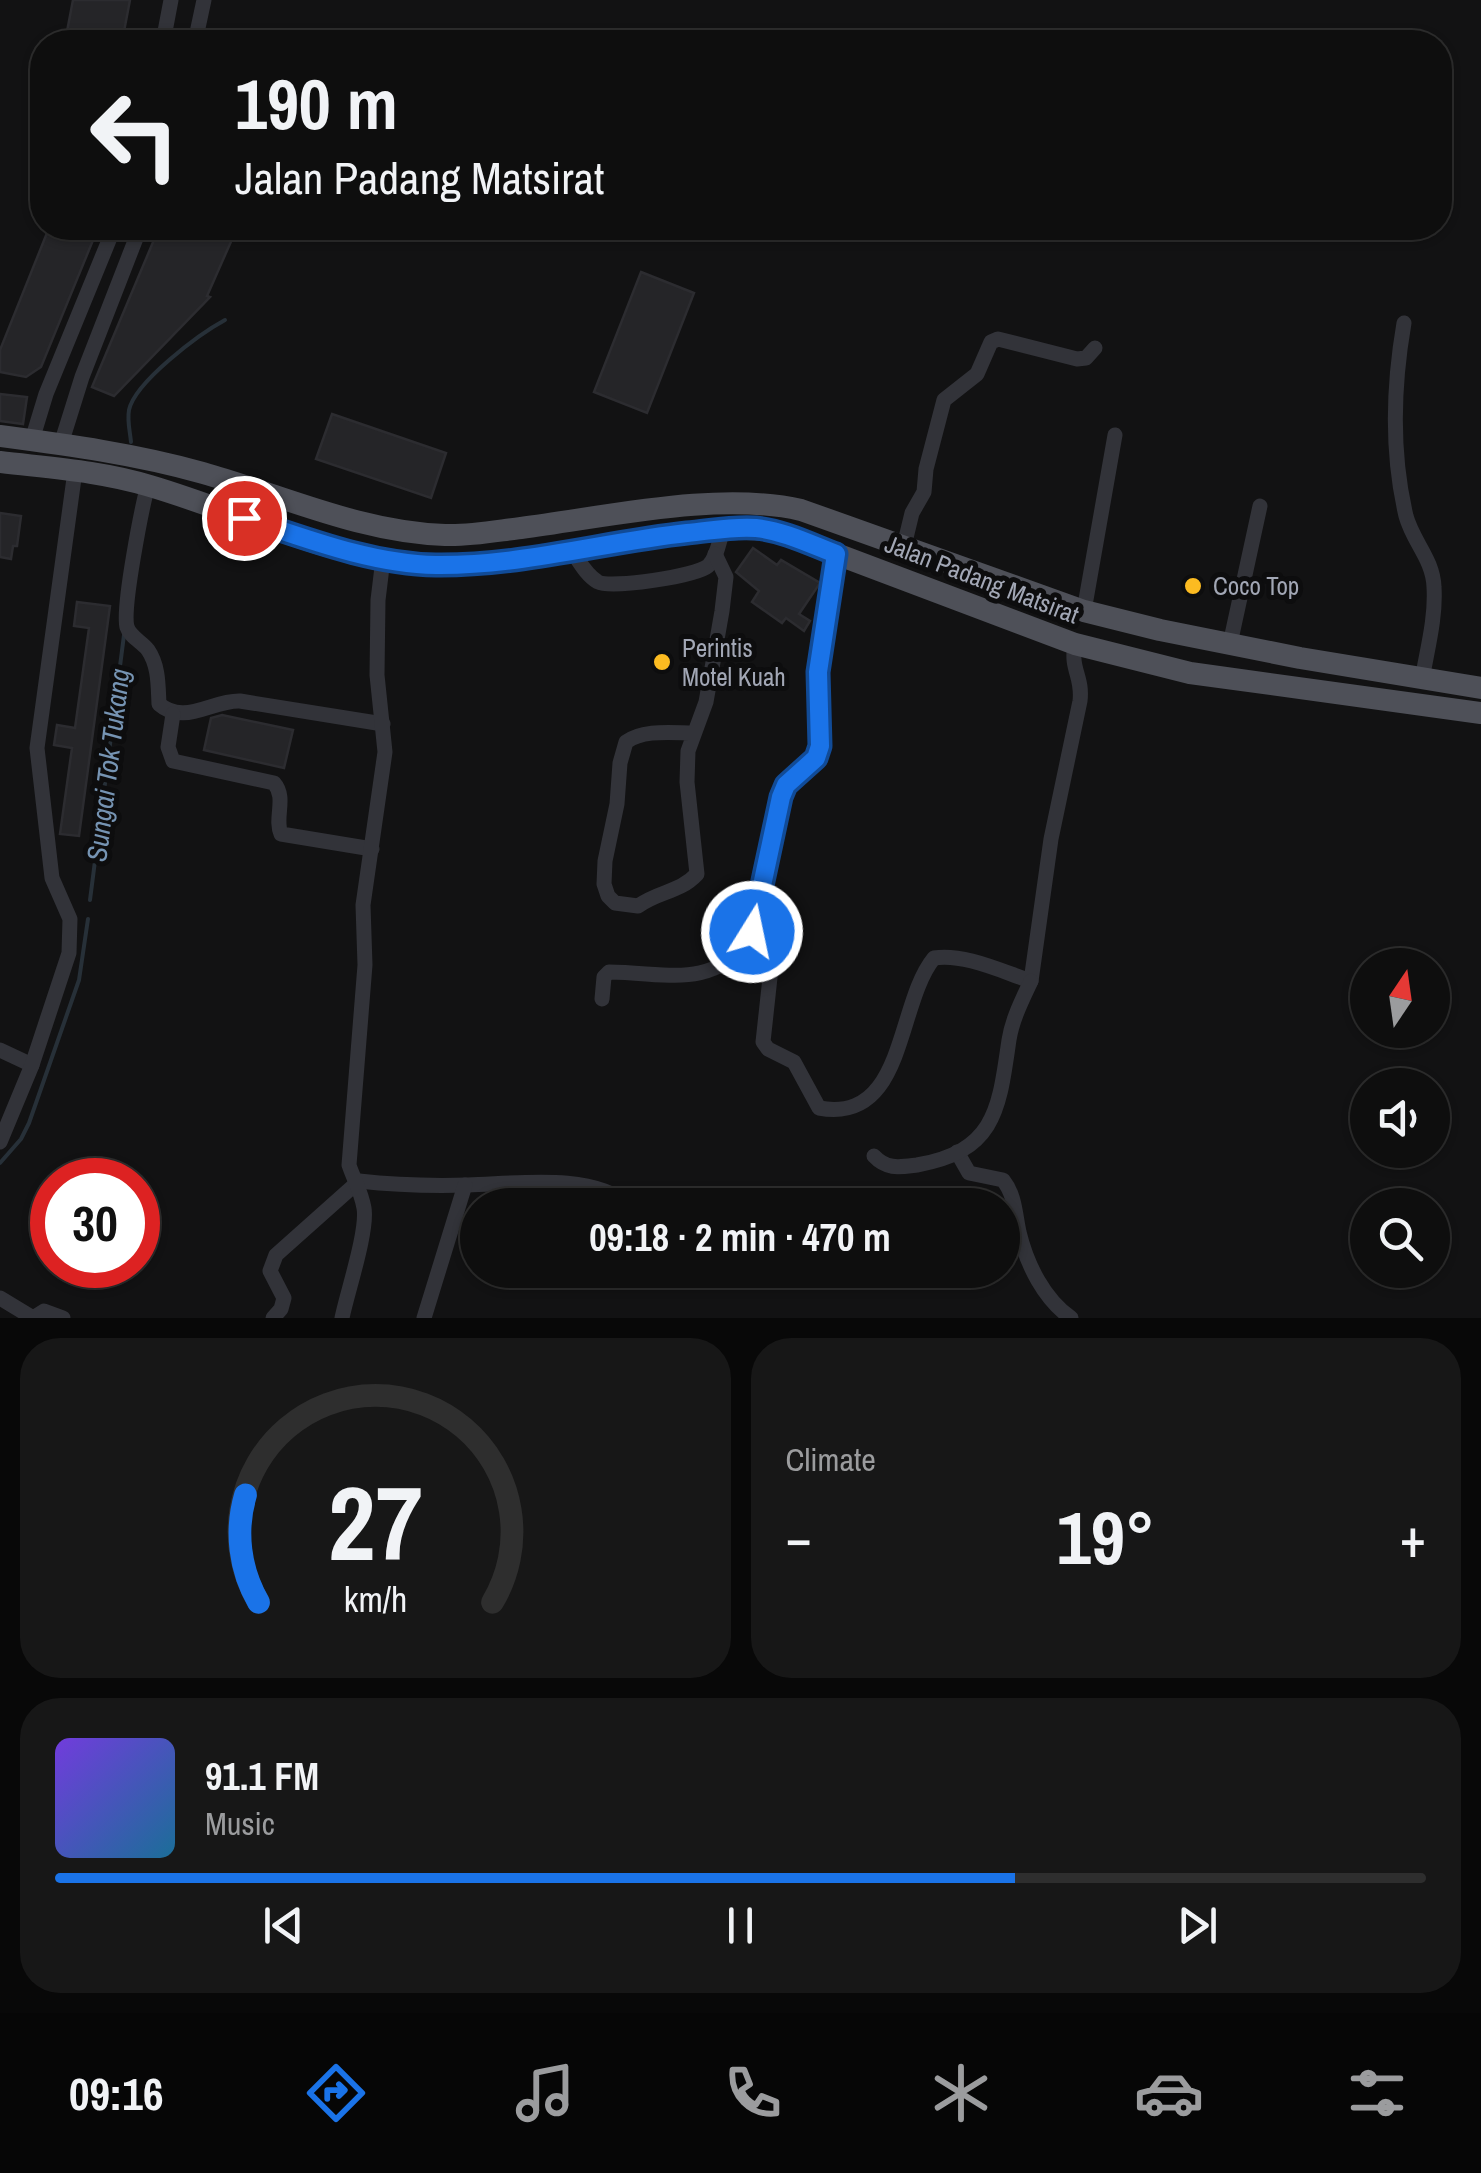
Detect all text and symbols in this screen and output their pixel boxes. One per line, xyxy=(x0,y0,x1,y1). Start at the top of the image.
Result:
text: 190 m xyxy=(235,57,398,151)
icon: left xyxy=(70,70,200,200)
text: Jalan Padang Matsirat xyxy=(235,147,604,208)
pin xyxy=(202,476,287,561)
icon: arrive xyxy=(217,491,272,546)
street label: Jalan Padang Matsirat xyxy=(880,526,1084,632)
place label: Coco Top xyxy=(1213,569,1299,603)
marker: Coco Top xyxy=(1182,575,1204,597)
place label: Perintis Motel Kuah xyxy=(682,631,786,694)
marker: Perintis Motel Kuah xyxy=(651,651,673,673)
water label: Sungai Tok Tukang xyxy=(77,666,139,864)
position arrow xyxy=(700,880,804,984)
north arrow xyxy=(1350,948,1450,1048)
map controls xyxy=(1350,948,1450,1288)
button: sound xyxy=(1350,1068,1450,1168)
speed limit sign: 30 xyxy=(30,1158,160,1288)
button: search xyxy=(1350,1188,1450,1288)
text: 09:18 · 2 min · 470 m xyxy=(589,1212,891,1263)
text: Climate xyxy=(786,1438,876,1481)
text: 27 xyxy=(328,1452,423,1592)
text: 19° xyxy=(1057,1486,1155,1587)
text: − xyxy=(786,1500,812,1574)
text: + xyxy=(1400,1500,1426,1574)
text: km/h xyxy=(343,1575,407,1623)
text: 91.1 FM xyxy=(205,1751,319,1802)
text: Music xyxy=(205,1802,275,1845)
icon: previous xyxy=(256,1898,311,1953)
icon: pause xyxy=(713,1898,768,1953)
icon: next xyxy=(1170,1898,1225,1953)
icon: directions xyxy=(301,2058,371,2128)
icon: music xyxy=(510,2058,580,2128)
icon: phone xyxy=(718,2058,788,2128)
icon: climate xyxy=(926,2058,996,2128)
icon: car xyxy=(1134,2058,1204,2128)
icon: filters xyxy=(1342,2058,1412,2128)
text: 09:16 xyxy=(69,2063,163,2124)

